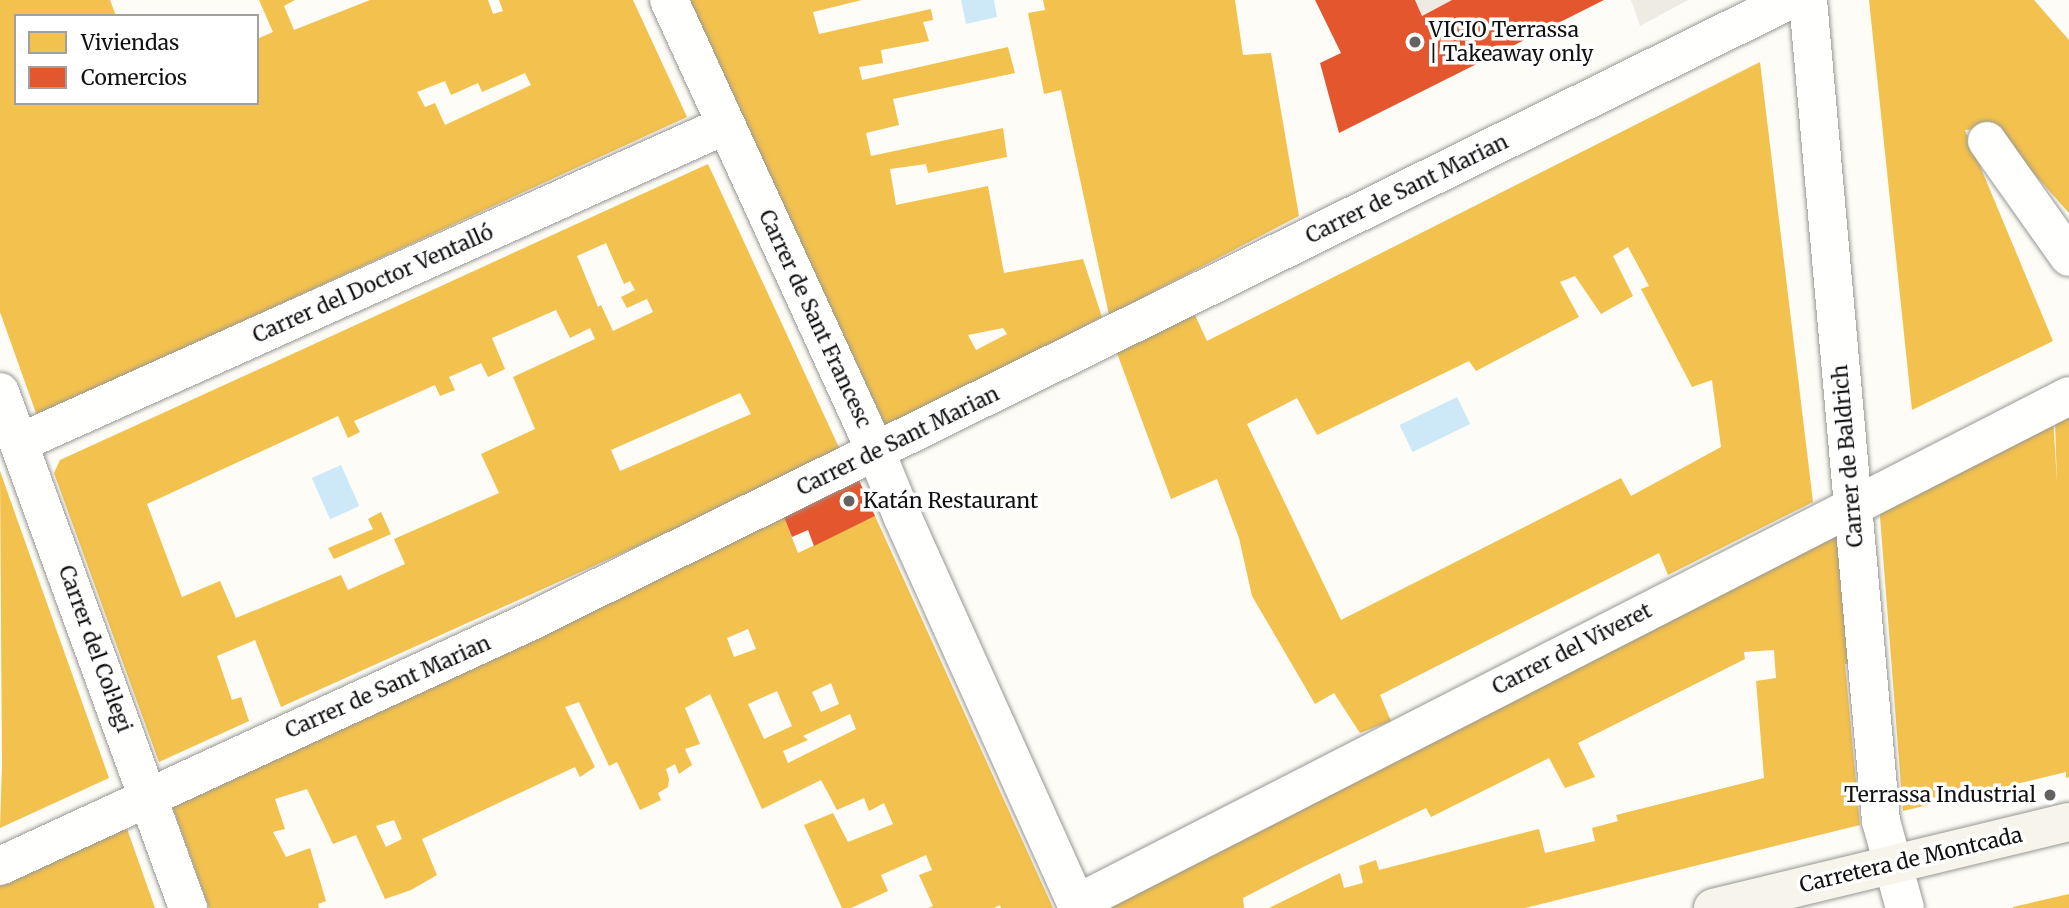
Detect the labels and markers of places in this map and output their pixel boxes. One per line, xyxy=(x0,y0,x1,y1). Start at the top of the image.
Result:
place label: VICIO Terrassa | Takeaway only xyxy=(1429,17,1593,67)
marker: VICIO Terrassa | Takeaway only xyxy=(1407,34,1423,50)
place label: Katán Restaurant xyxy=(863,488,1038,514)
marker: Katán Restaurant xyxy=(841,493,857,509)
place label: Terrassa Industrial xyxy=(1844,782,2036,808)
marker: Terrassa Industrial xyxy=(2042,787,2058,803)

